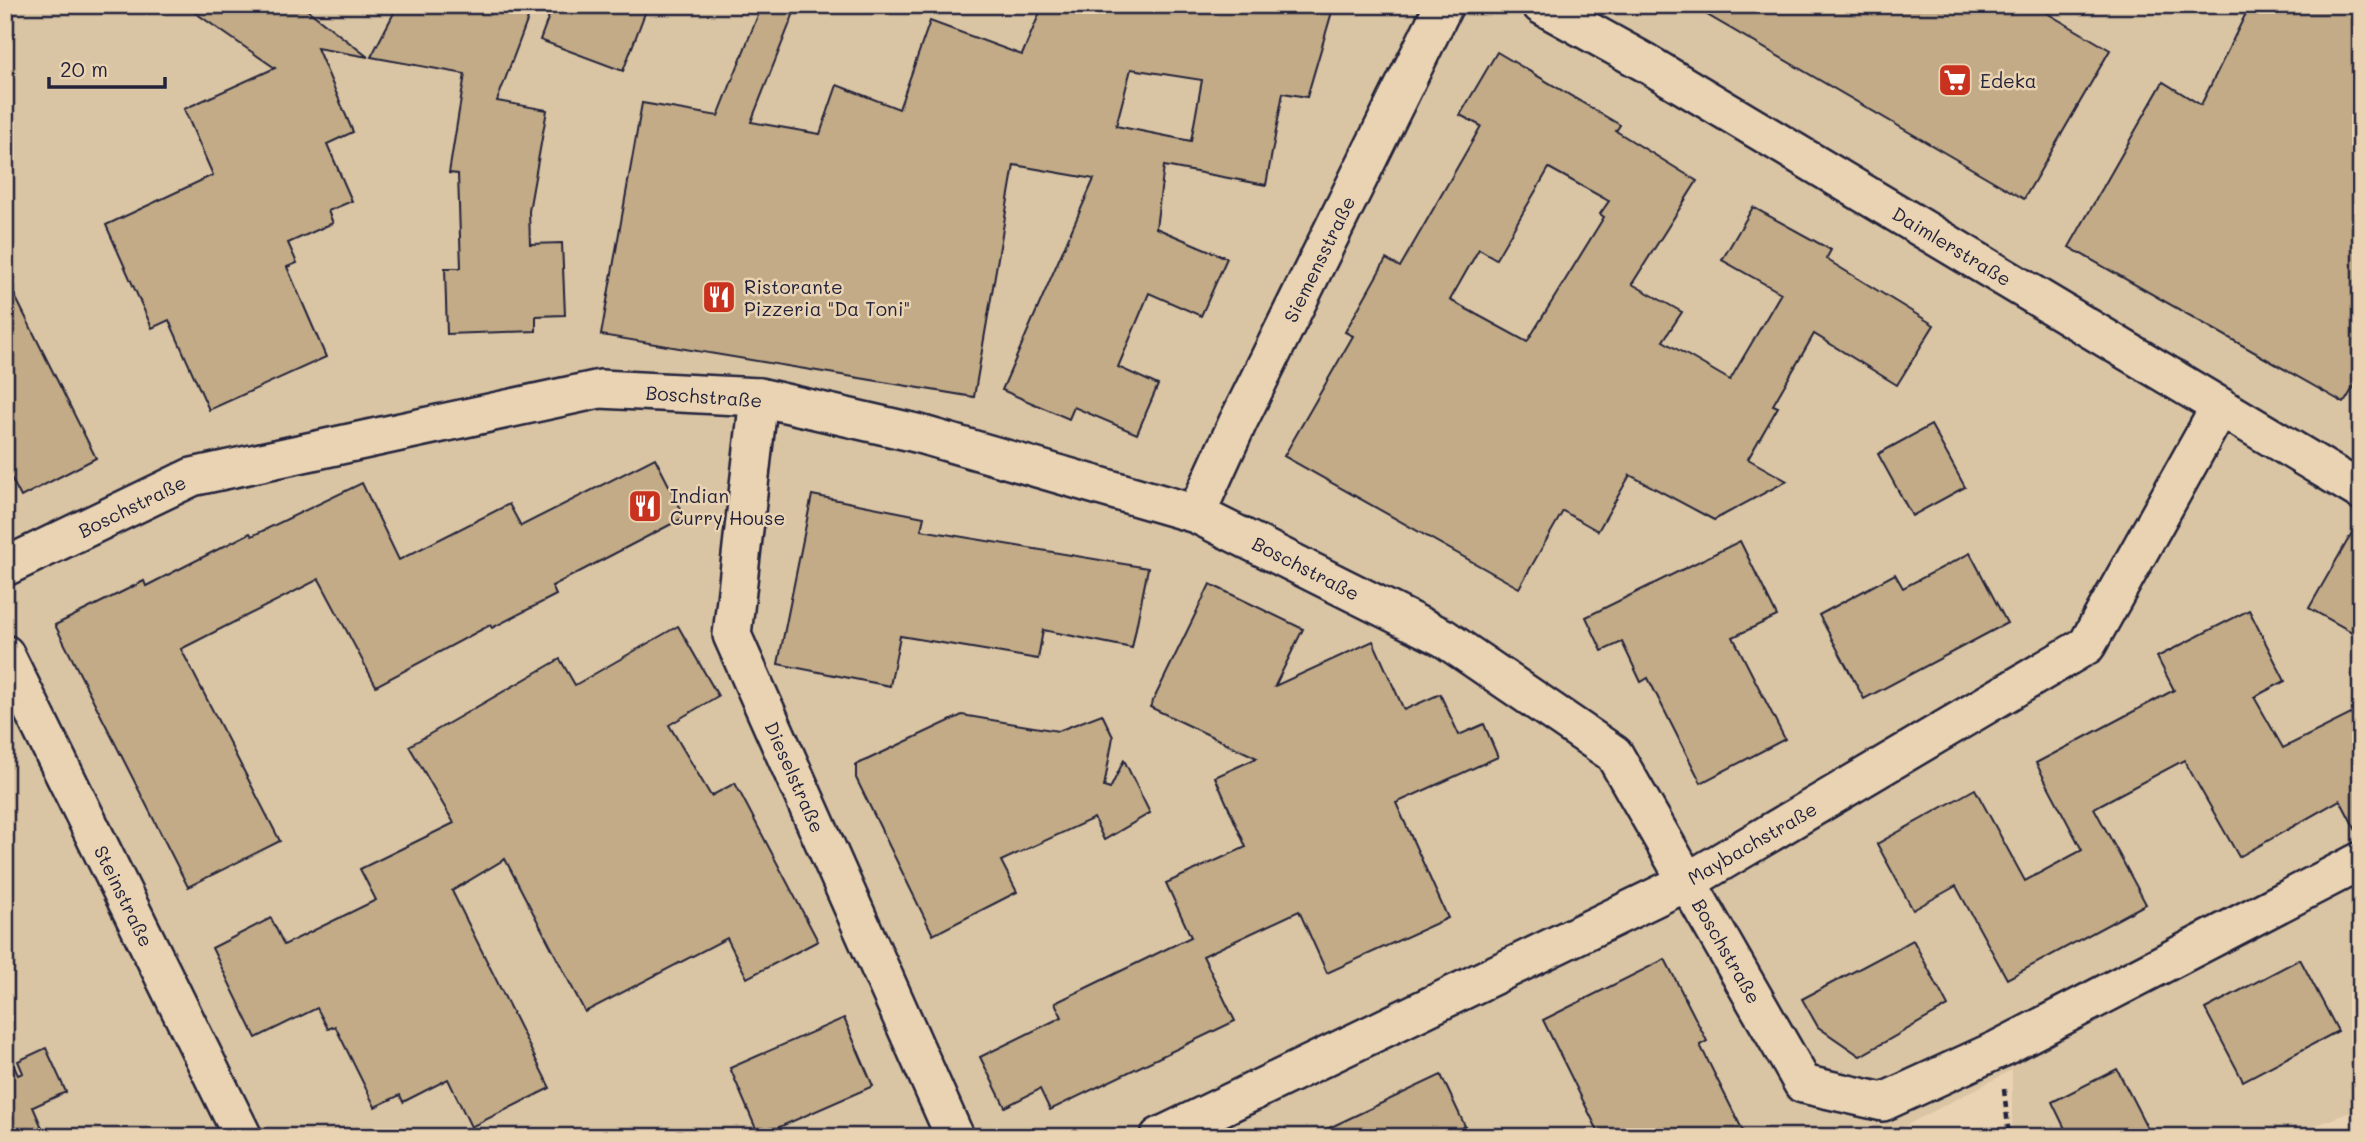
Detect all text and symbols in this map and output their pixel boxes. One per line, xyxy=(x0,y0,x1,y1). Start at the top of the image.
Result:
scale bar xyxy=(49,46,164,90)
text: 20 m xyxy=(60,55,108,82)
supermarket icon: Edeka xyxy=(1936,61,1974,99)
place label: Edeka xyxy=(1980,68,2037,93)
street label: Siemensstraße xyxy=(1278,192,1360,326)
street label: Daimlerstraße xyxy=(1888,201,2016,291)
place label: Ristorante Pizzeria "Da Toni" xyxy=(744,274,910,321)
restaurant icon: Ristorante Pizzeria "Da Toni" xyxy=(700,278,738,316)
street label: Boschstraße xyxy=(645,379,763,413)
street label: Boschstraße xyxy=(74,469,190,543)
place label: Indian Curry House xyxy=(670,483,785,530)
restaurant icon: Indian Curry House xyxy=(626,487,664,525)
street label: Boschstraße xyxy=(1248,530,1364,606)
street label: Dieselstraße xyxy=(759,717,831,837)
street label: Maybachstraße xyxy=(1683,796,1821,890)
street label: Steinstraße xyxy=(89,841,159,951)
street label: Boschstraße xyxy=(1687,894,1767,1008)

